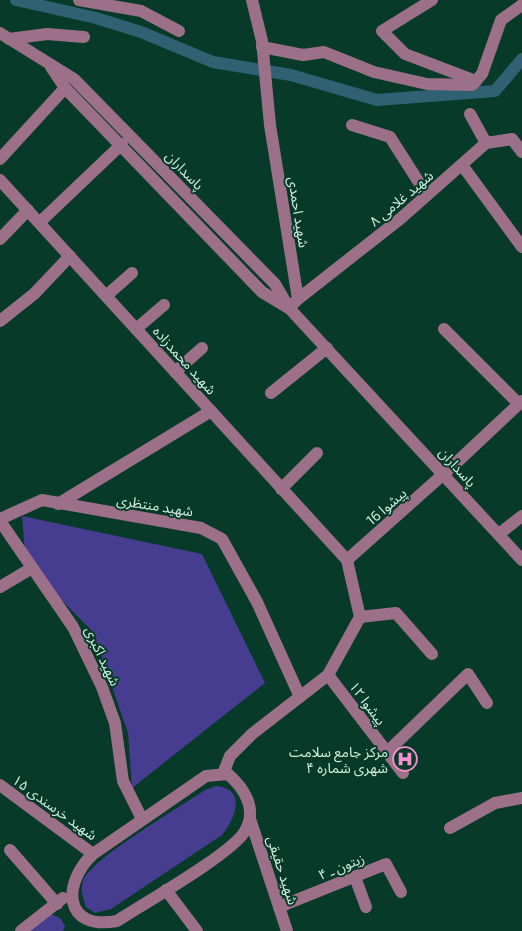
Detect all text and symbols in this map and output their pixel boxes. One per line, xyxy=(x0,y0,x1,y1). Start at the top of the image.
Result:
street label: پاسداران xyxy=(161,147,208,195)
street label: ۸ شهید غلامی xyxy=(366,166,437,230)
street label: شهید احمدی xyxy=(284,175,313,249)
street label: شهید محمدزاده xyxy=(149,322,220,398)
street label: پاسداران xyxy=(434,444,480,492)
street label: پیشوا 16 xyxy=(362,484,411,530)
street label: شهید منتظری xyxy=(115,491,195,520)
street label: شهید اکبری xyxy=(81,623,124,689)
street label: پیشوا ۱۲ xyxy=(344,678,390,730)
place label: مرکز جامع سلامت شهری شماره ۴ xyxy=(289,743,388,777)
hospital icon: مرکز جامع سلامت شهری شماره ۴ xyxy=(392,746,418,772)
street label: شهید خرسندی ۱۵ xyxy=(9,771,101,844)
street label: شهید حقیقی xyxy=(263,833,302,907)
street label: زیتون ـ ۴ xyxy=(315,849,367,884)

